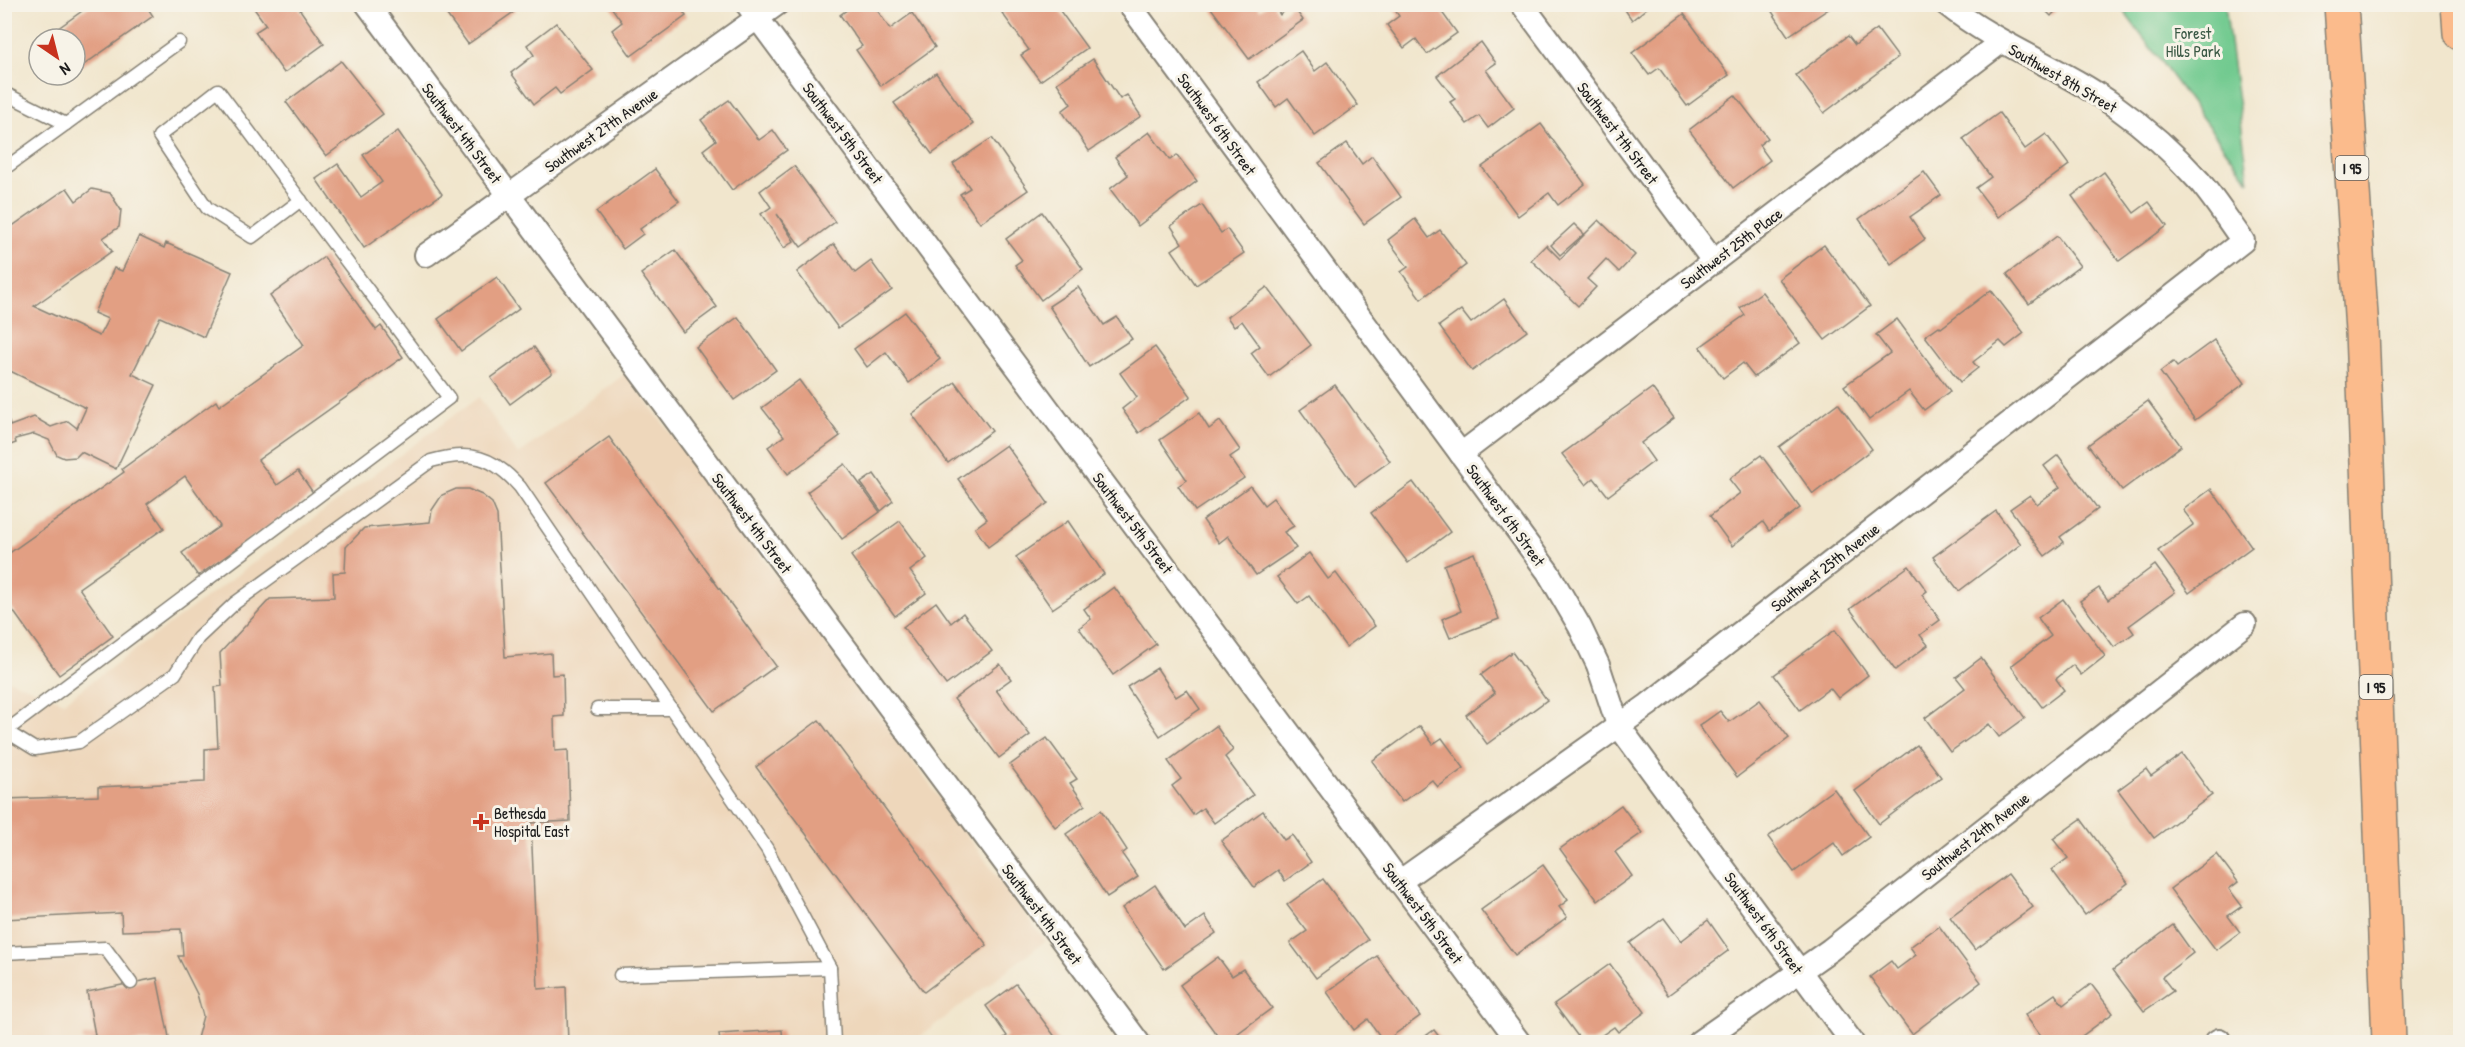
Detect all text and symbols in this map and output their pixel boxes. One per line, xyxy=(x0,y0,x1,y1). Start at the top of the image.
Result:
park label: Forest Hills Park xyxy=(2166,22,2221,62)
north arrow xyxy=(27,27,87,87)
street label: Southwest 8th Street xyxy=(2005,38,2122,118)
text: N xyxy=(55,58,75,81)
street label: Southwest 6th Street xyxy=(1173,69,1262,180)
street label: Southwest 7th Street xyxy=(1572,77,1664,189)
street label: Southwest 4th Street xyxy=(417,78,507,188)
street label: Southwest 5th Street xyxy=(798,78,889,189)
street label: Southwest 27th Avenue xyxy=(540,82,662,177)
road number: I 95 xyxy=(2336,156,2368,180)
street label: Southwest 25th Place xyxy=(1675,202,1787,294)
street label: Southwest 6th Street xyxy=(1462,460,1551,571)
street label: Southwest 4th Street xyxy=(707,468,797,578)
street label: Southwest 5th Street xyxy=(1088,468,1179,579)
street label: Southwest 25th Avenue xyxy=(1766,517,1884,616)
road number: I 95 xyxy=(2360,675,2392,699)
street label: Southwest 24th Avenue xyxy=(1916,786,2034,885)
place label: Bethesda Hospital East xyxy=(494,802,570,842)
marker: Bethesda Hospital East xyxy=(472,813,490,831)
street label: Southwest 5th Street xyxy=(1378,858,1469,969)
street label: Southwest 4th Street xyxy=(997,859,1087,969)
street label: Southwest 6th Street xyxy=(1720,868,1809,979)

